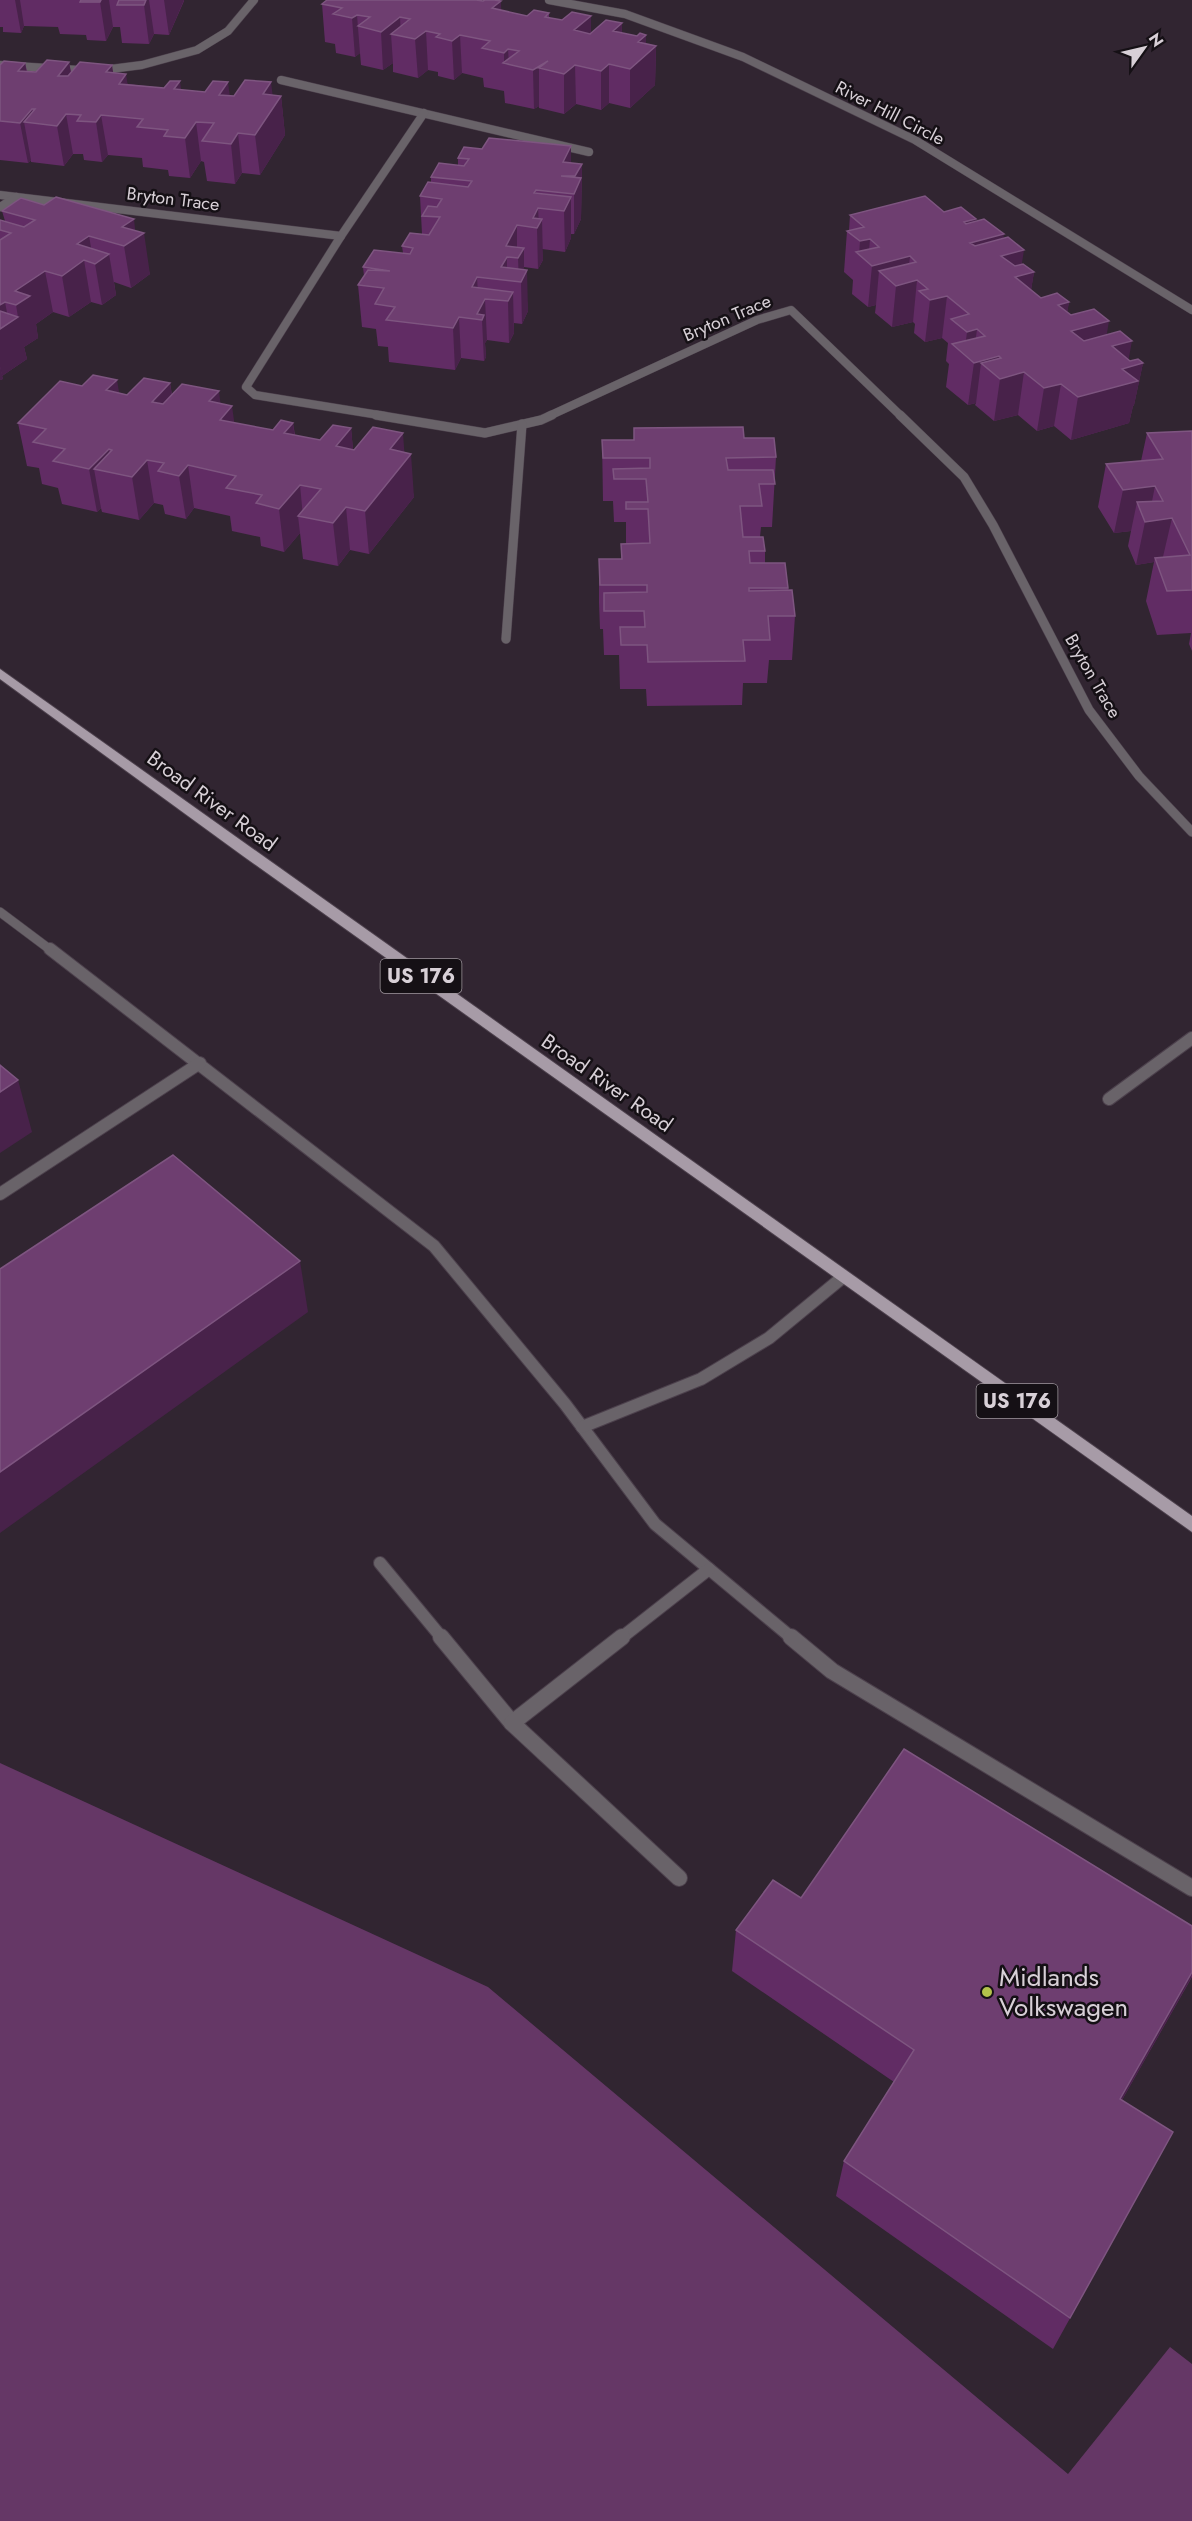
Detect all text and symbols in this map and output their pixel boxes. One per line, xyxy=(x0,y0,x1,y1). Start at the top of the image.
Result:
north arrow xyxy=(1114,18,1174,78)
text: N xyxy=(1143,28,1169,52)
street label: River Hill Circle xyxy=(831,74,949,152)
street label: Bryton Trace xyxy=(125,180,221,218)
street label: Bryton Trace xyxy=(679,288,775,348)
street label: Bryton Trace xyxy=(1058,629,1128,723)
street label: Broad River Road xyxy=(141,744,283,858)
road number: US 176 xyxy=(380,959,462,993)
street label: Broad River Road xyxy=(535,1026,679,1140)
road number: US 176 xyxy=(976,1384,1058,1418)
place label: Midlands Volkswagen xyxy=(999,1958,1128,2026)
marker: Midlands Volkswagen xyxy=(980,1985,994,1999)

